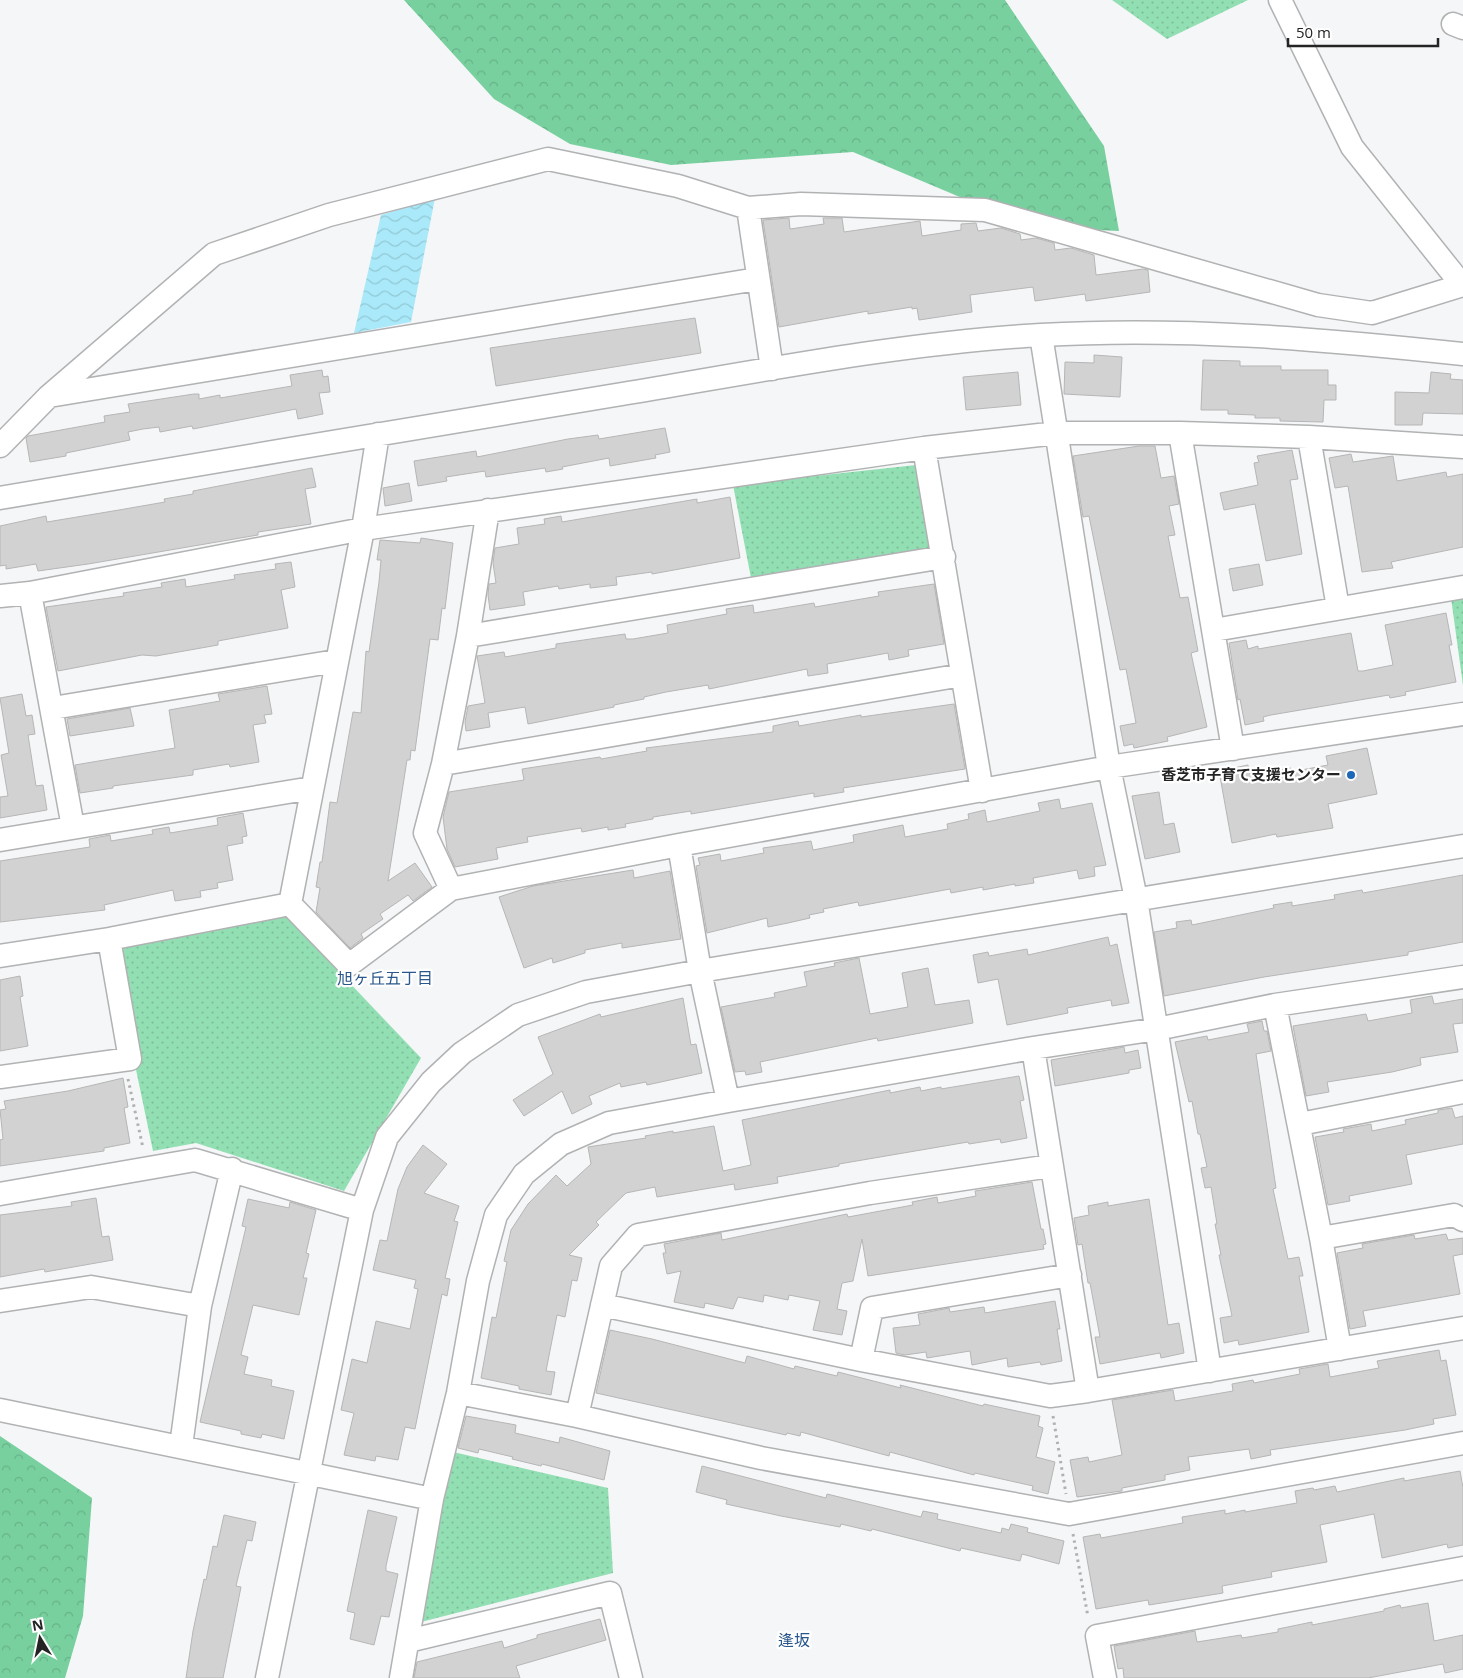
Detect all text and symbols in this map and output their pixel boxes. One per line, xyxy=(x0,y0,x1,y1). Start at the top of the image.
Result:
scale bar xyxy=(1288,15,1438,47)
text: 50 m xyxy=(1296,22,1331,42)
place label: 香芝市子育て支援センター xyxy=(1161,764,1341,784)
marker: 香芝市子育て支援センター xyxy=(1345,769,1357,781)
district label: 旭ヶ丘五丁目 xyxy=(337,967,433,989)
north arrow xyxy=(15,1613,65,1663)
text: N xyxy=(30,1614,45,1635)
district label: 逢坂 xyxy=(778,1629,810,1651)

